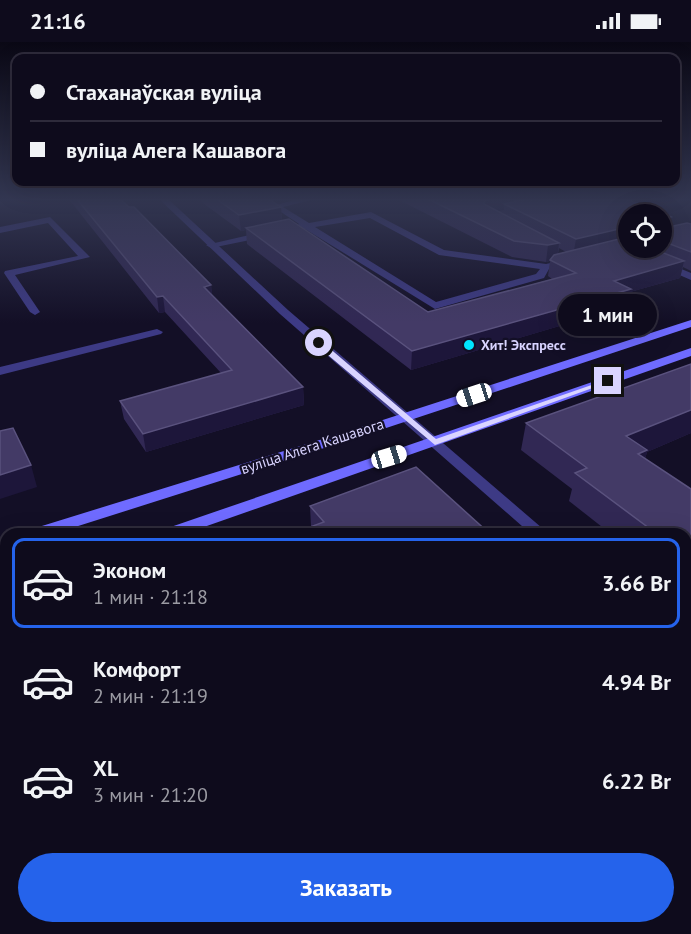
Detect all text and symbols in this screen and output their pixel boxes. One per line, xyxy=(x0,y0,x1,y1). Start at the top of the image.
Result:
text: 21:16 xyxy=(30,7,86,35)
text: Стаханаўская вуліца xyxy=(66,78,262,106)
text: вуліца Алега Кашавога xyxy=(66,136,286,164)
map controls xyxy=(618,204,672,258)
button: locate xyxy=(618,204,672,258)
callout: 1 мин xyxy=(558,294,658,336)
text: 1 мин xyxy=(582,302,633,328)
route start xyxy=(305,329,332,356)
place label: Хит! Экспресс xyxy=(481,336,566,354)
marker: Хит! Экспресс xyxy=(462,338,476,352)
route end xyxy=(594,367,621,394)
car xyxy=(454,381,494,409)
street label: вуліца Алега Кашавога xyxy=(238,414,386,478)
car xyxy=(369,443,409,471)
icon: car xyxy=(21,556,75,610)
text: Эконом xyxy=(93,556,166,584)
text: 3.66 Br xyxy=(602,569,671,597)
text: 1 мин · 21:18 xyxy=(93,584,208,610)
icon: car xyxy=(21,655,75,709)
text: Комфорт xyxy=(93,655,181,683)
text: 4.94 Br xyxy=(602,668,671,696)
text: 2 мин · 21:19 xyxy=(93,683,208,709)
icon: car xyxy=(21,754,75,808)
text: XL xyxy=(93,754,118,782)
text: 6.22 Br xyxy=(602,767,671,795)
text: 3 мин · 21:20 xyxy=(93,782,208,808)
button: Заказать xyxy=(18,853,674,922)

